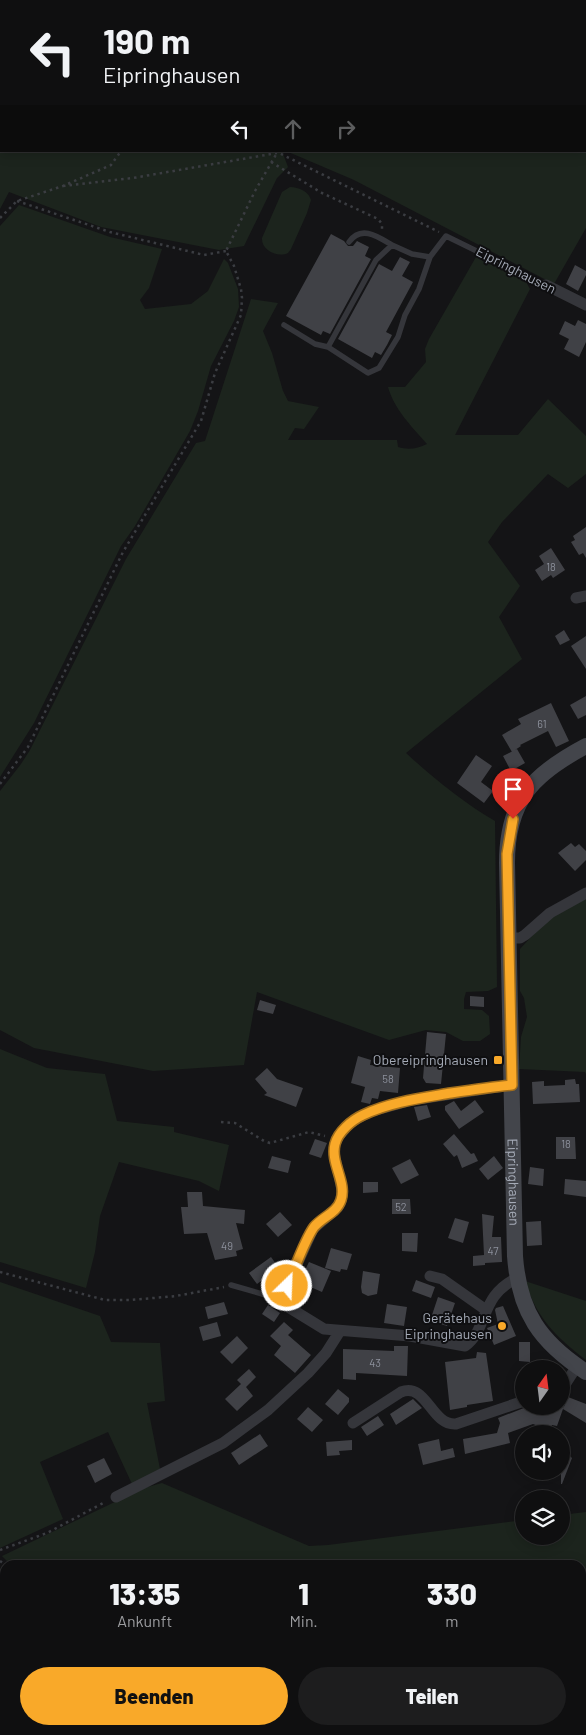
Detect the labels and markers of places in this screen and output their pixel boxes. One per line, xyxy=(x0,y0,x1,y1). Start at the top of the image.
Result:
pin xyxy=(492,768,534,819)
place label: Obereipringhausen xyxy=(373,1051,488,1068)
marker: Obereipringhausen xyxy=(492,1054,504,1066)
place label: Gerätehaus Eipringhausen xyxy=(405,1309,492,1342)
marker: Gerätehaus Eipringhausen xyxy=(496,1320,508,1332)

